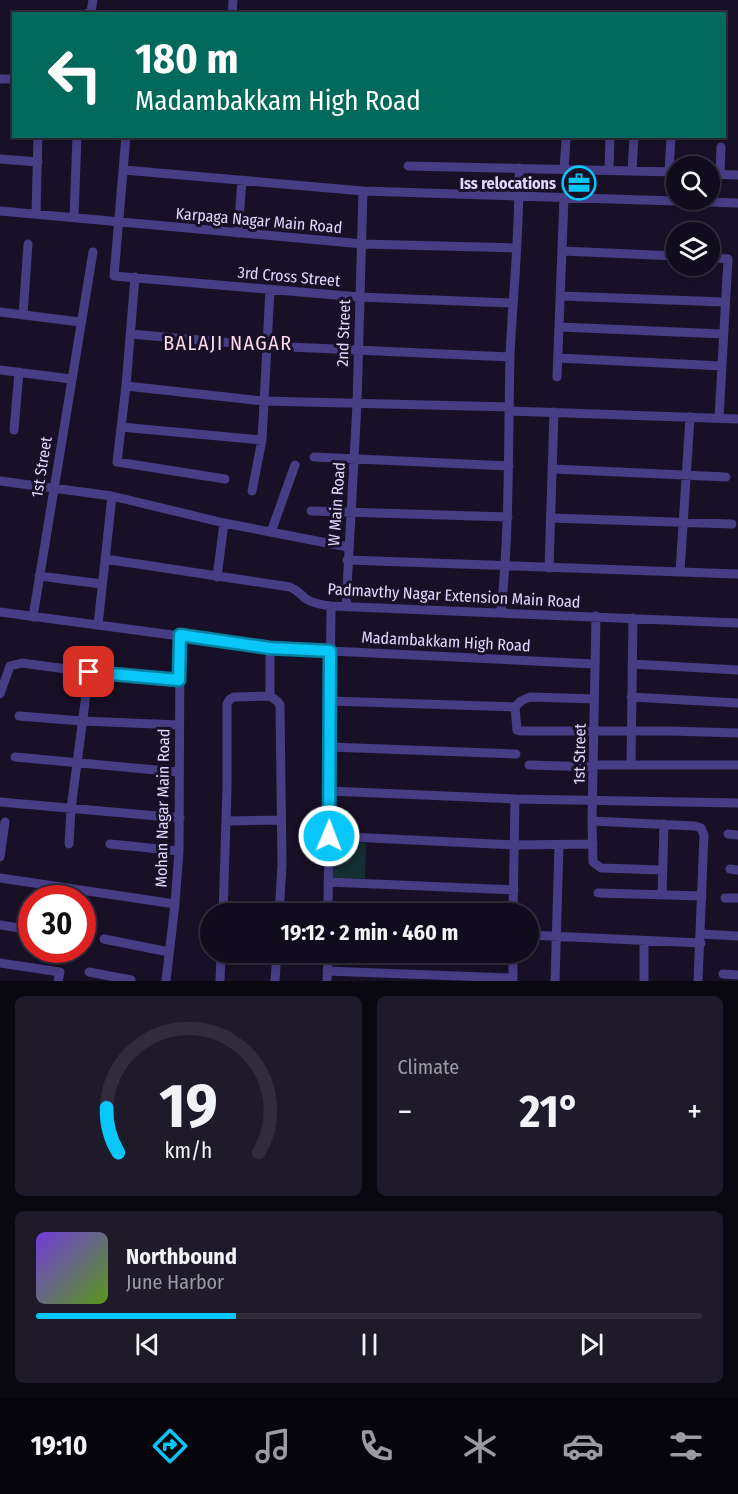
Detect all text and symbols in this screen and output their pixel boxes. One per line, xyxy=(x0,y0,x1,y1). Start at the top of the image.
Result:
text: 180 m xyxy=(135,34,239,84)
icon: left xyxy=(36,36,114,114)
text: Madambakkam High Road xyxy=(135,85,421,117)
map controls xyxy=(666,156,720,276)
button: search xyxy=(666,156,720,210)
office icon: Iss relocations xyxy=(561,165,597,201)
place label: Iss relocations xyxy=(460,174,556,193)
street label: Karpaga Nagar Main Road xyxy=(175,204,343,237)
button: layers xyxy=(666,222,720,276)
street label: 3rd Cross Street xyxy=(237,263,342,291)
street label: 2nd Street xyxy=(333,298,354,367)
district label: BALAJI NAGAR xyxy=(163,331,293,355)
street label: 1st Street xyxy=(27,435,56,499)
street label: W Main Road xyxy=(324,461,349,547)
street label: Padmavthy Nagar Extension Main Road xyxy=(327,579,581,612)
street label: Madambakkam High Road xyxy=(361,628,531,655)
pin xyxy=(63,646,114,697)
icon: arrive xyxy=(72,655,105,688)
street label: 1st Street xyxy=(569,722,590,785)
street label: Mohan Nagar Main Road xyxy=(152,729,173,887)
position arrow xyxy=(297,804,361,868)
speed limit sign: 30 xyxy=(18,885,96,963)
text: 19:12 · 2 min · 460 m xyxy=(281,919,458,946)
text: Climate xyxy=(398,1055,459,1079)
text: 19 xyxy=(159,1069,218,1144)
text: 21° xyxy=(520,1085,580,1139)
text: − xyxy=(398,1092,412,1132)
text: + xyxy=(687,1092,702,1132)
text: km/h xyxy=(164,1138,212,1164)
text: Northbound xyxy=(126,1243,237,1270)
text: June Harbor xyxy=(126,1270,224,1294)
icon: previous xyxy=(131,1328,164,1361)
icon: pause xyxy=(353,1328,386,1361)
icon: next xyxy=(575,1328,608,1361)
icon: directions xyxy=(149,1425,191,1467)
icon: music xyxy=(252,1425,294,1467)
icon: phone xyxy=(355,1425,397,1467)
icon: climate xyxy=(459,1425,501,1467)
icon: car xyxy=(562,1425,604,1467)
icon: filters xyxy=(665,1425,707,1467)
text: 19:10 xyxy=(31,1430,87,1462)

